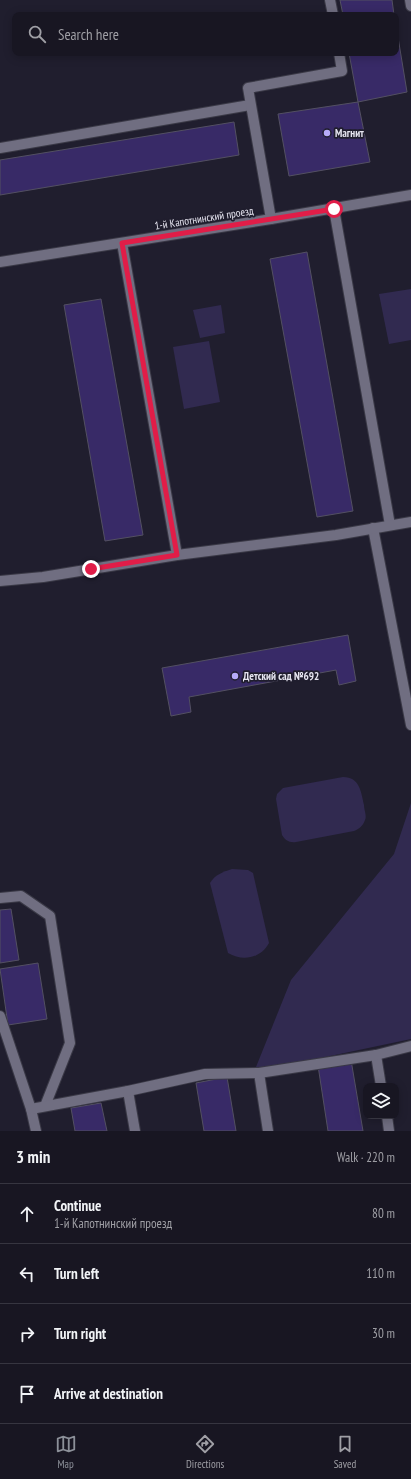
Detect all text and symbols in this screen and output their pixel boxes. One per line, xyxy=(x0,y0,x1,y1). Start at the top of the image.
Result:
search box xyxy=(12,12,399,56)
icon: search xyxy=(26,23,48,45)
text: Search here xyxy=(58,25,119,44)
place label: Магнит xyxy=(335,126,364,140)
marker: Магнит xyxy=(322,128,332,138)
route start xyxy=(325,200,343,218)
street label: 1-й Капотнинский проезд xyxy=(153,203,255,233)
route end xyxy=(82,560,100,578)
place label: Детский сад №692 xyxy=(243,669,319,683)
marker: Детский сад №692 xyxy=(230,671,240,681)
map controls xyxy=(363,1083,399,1119)
button: layers xyxy=(363,1083,399,1119)
text: 3 min xyxy=(16,1146,50,1168)
text: Walk · 220 m xyxy=(337,1149,395,1166)
text: Continue xyxy=(54,1196,101,1215)
icon: ahead xyxy=(16,1203,38,1225)
text: 80 m xyxy=(372,1205,395,1222)
text: 1-й Капотнинский проезд xyxy=(54,1215,172,1232)
icon: left xyxy=(16,1263,38,1285)
text: Turn left xyxy=(54,1264,99,1283)
text: 110 m xyxy=(366,1265,395,1282)
icon: right xyxy=(16,1323,38,1345)
text: Turn right xyxy=(54,1324,106,1343)
text: 30 m xyxy=(372,1325,395,1342)
icon: arrive xyxy=(16,1383,38,1405)
text: Arrive at destination xyxy=(54,1384,163,1403)
tab: Map xyxy=(55,1433,77,1471)
tab: Directions xyxy=(186,1433,224,1471)
tab: Saved xyxy=(334,1433,356,1471)

